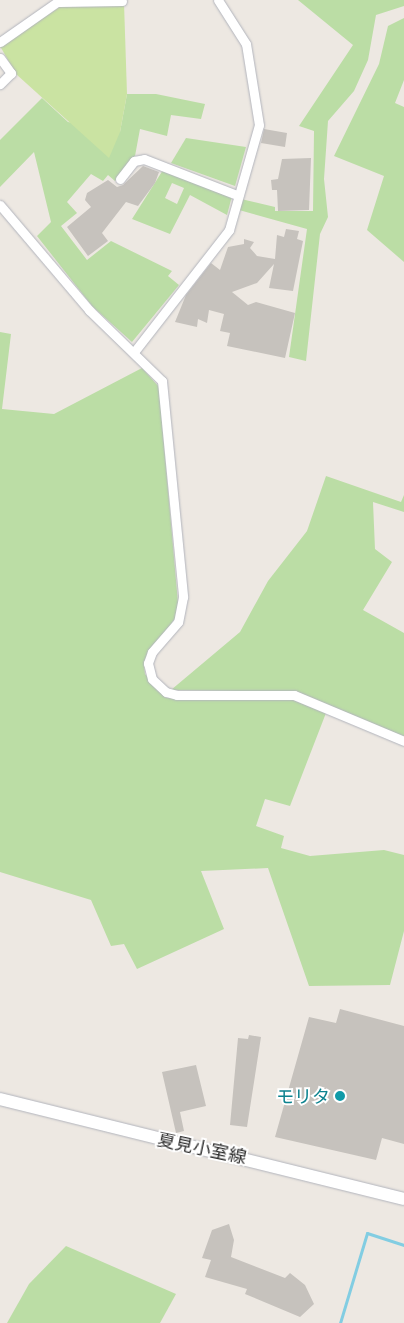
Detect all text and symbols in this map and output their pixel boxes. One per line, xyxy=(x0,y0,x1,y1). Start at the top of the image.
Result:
place label: モリタ xyxy=(276,1085,330,1107)
marker: モリタ xyxy=(334,1090,346,1102)
street label: 夏見小室線 xyxy=(156,1128,248,1168)

